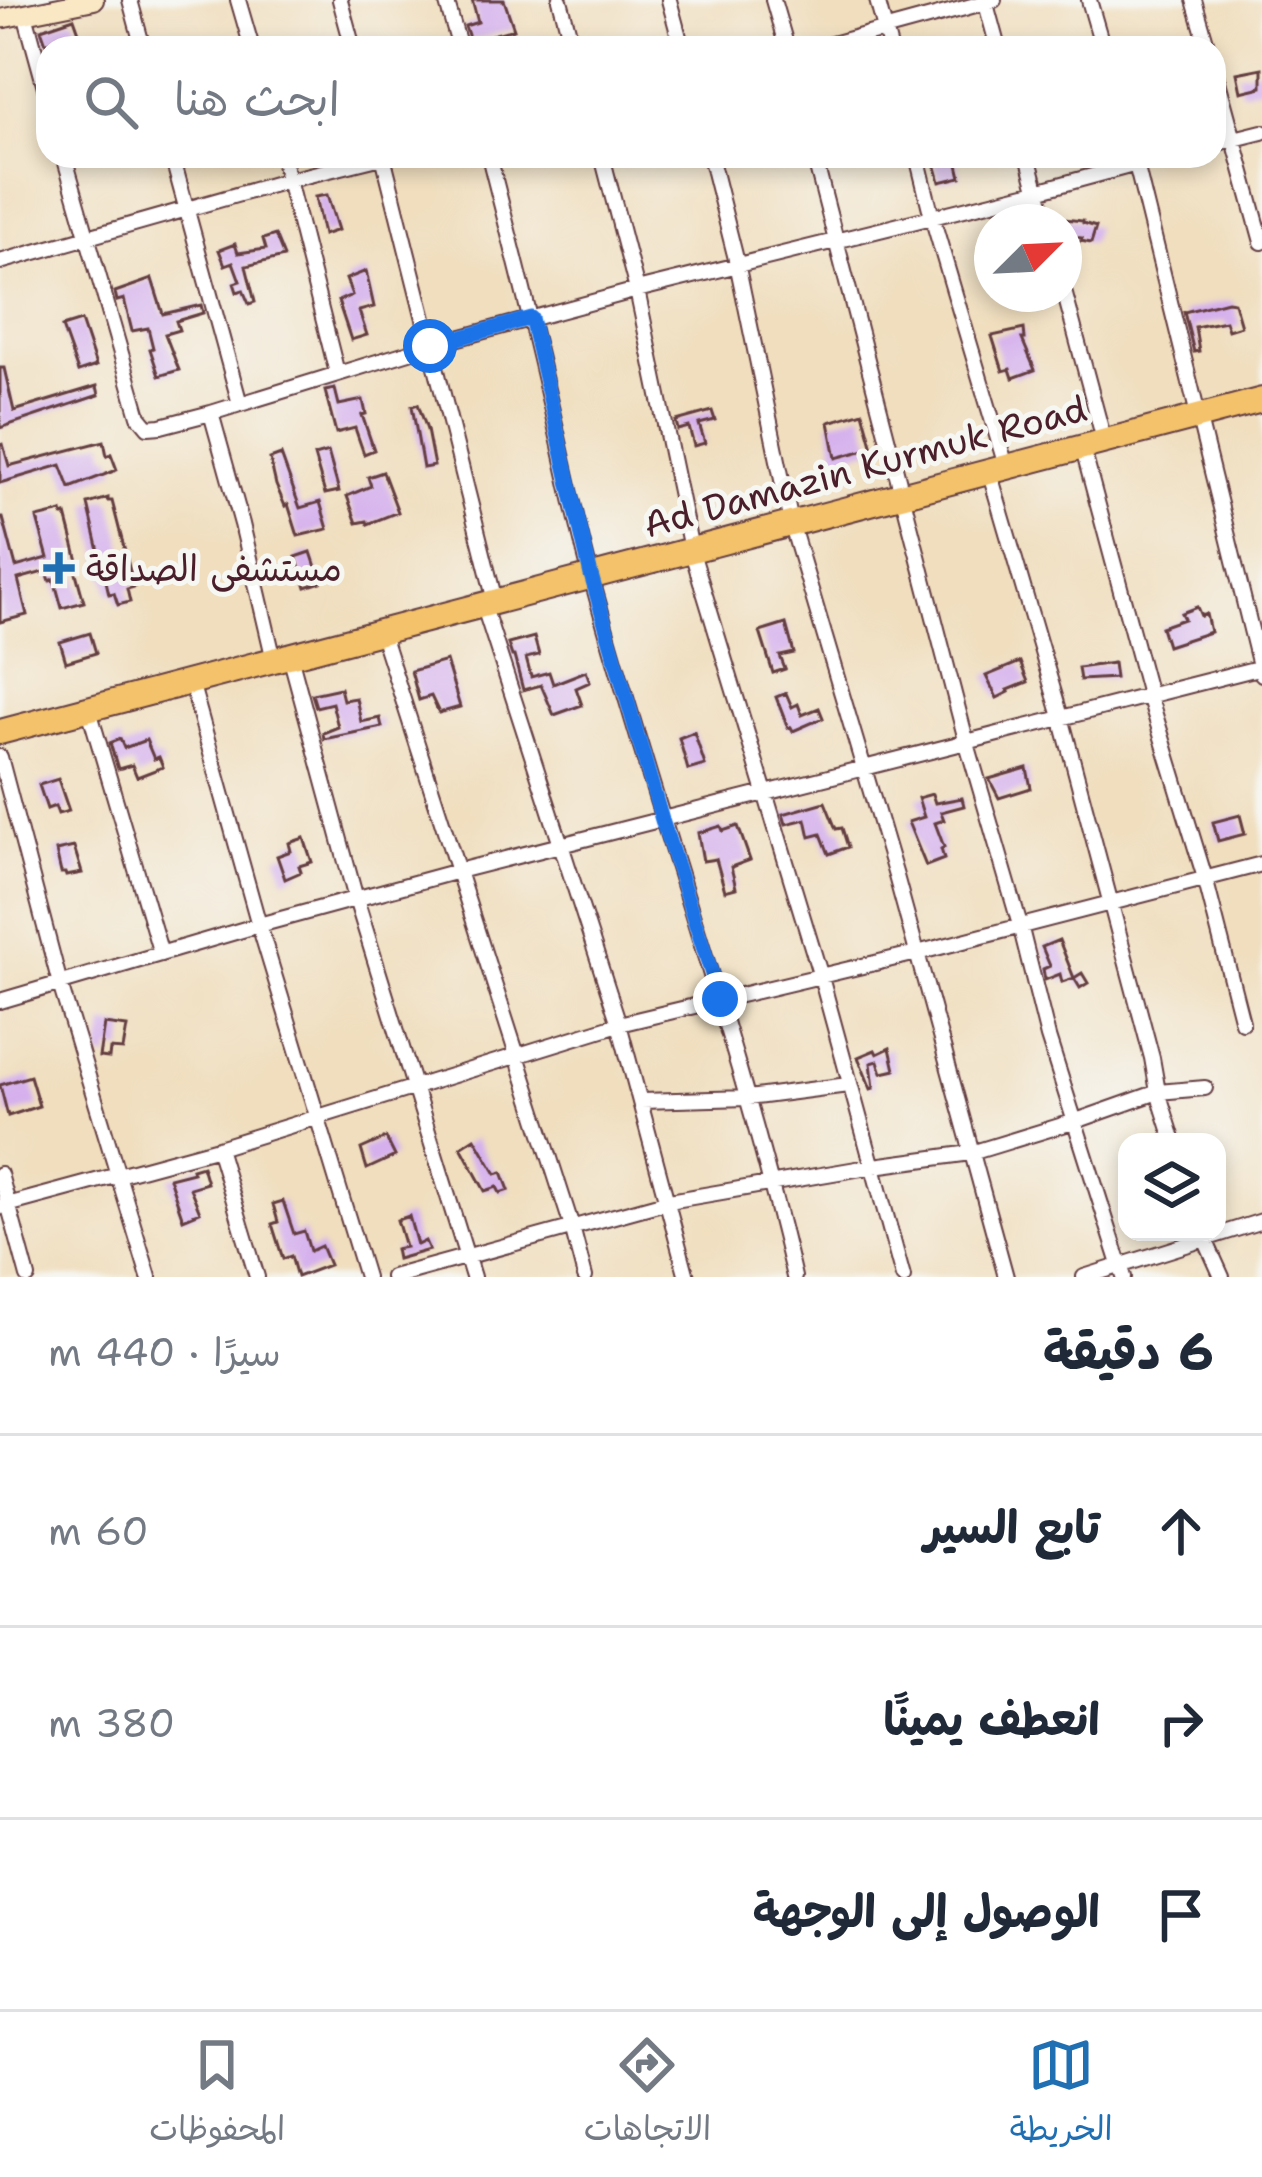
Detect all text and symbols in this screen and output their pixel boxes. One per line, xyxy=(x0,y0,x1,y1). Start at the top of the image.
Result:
search box xyxy=(36,36,1226,168)
icon: search xyxy=(78,69,144,135)
text: ابحث هنا xyxy=(174,69,340,129)
north arrow xyxy=(974,204,1082,312)
route start xyxy=(403,319,457,373)
street label: Ad Damazin Kurmuk Road xyxy=(638,384,1092,549)
place label: مستشفى الصداقة xyxy=(86,544,342,593)
marker: مستشفى الصداقة xyxy=(43,552,75,584)
route end xyxy=(693,972,747,1026)
map controls xyxy=(1118,1133,1226,1241)
button: layers xyxy=(1118,1133,1226,1241)
text: 6 دقيقة xyxy=(1043,1317,1214,1385)
text: سيرًا · 440 m xyxy=(48,1326,281,1378)
text: تابع السير xyxy=(924,1497,1100,1557)
icon: ahead xyxy=(1148,1498,1214,1564)
text: 60 m xyxy=(48,1505,149,1557)
text: انعطف يمينًا xyxy=(884,1689,1100,1749)
icon: right xyxy=(1148,1690,1214,1756)
text: 380 m xyxy=(48,1697,175,1749)
text: الوصول إلى الوجهة xyxy=(753,1881,1100,1941)
icon: arrive xyxy=(1148,1882,1214,1948)
tab: المحفوظات xyxy=(149,2032,285,2158)
tab: الاتجاهات xyxy=(584,2032,711,2158)
tab: الخريطة xyxy=(1010,2032,1113,2158)

